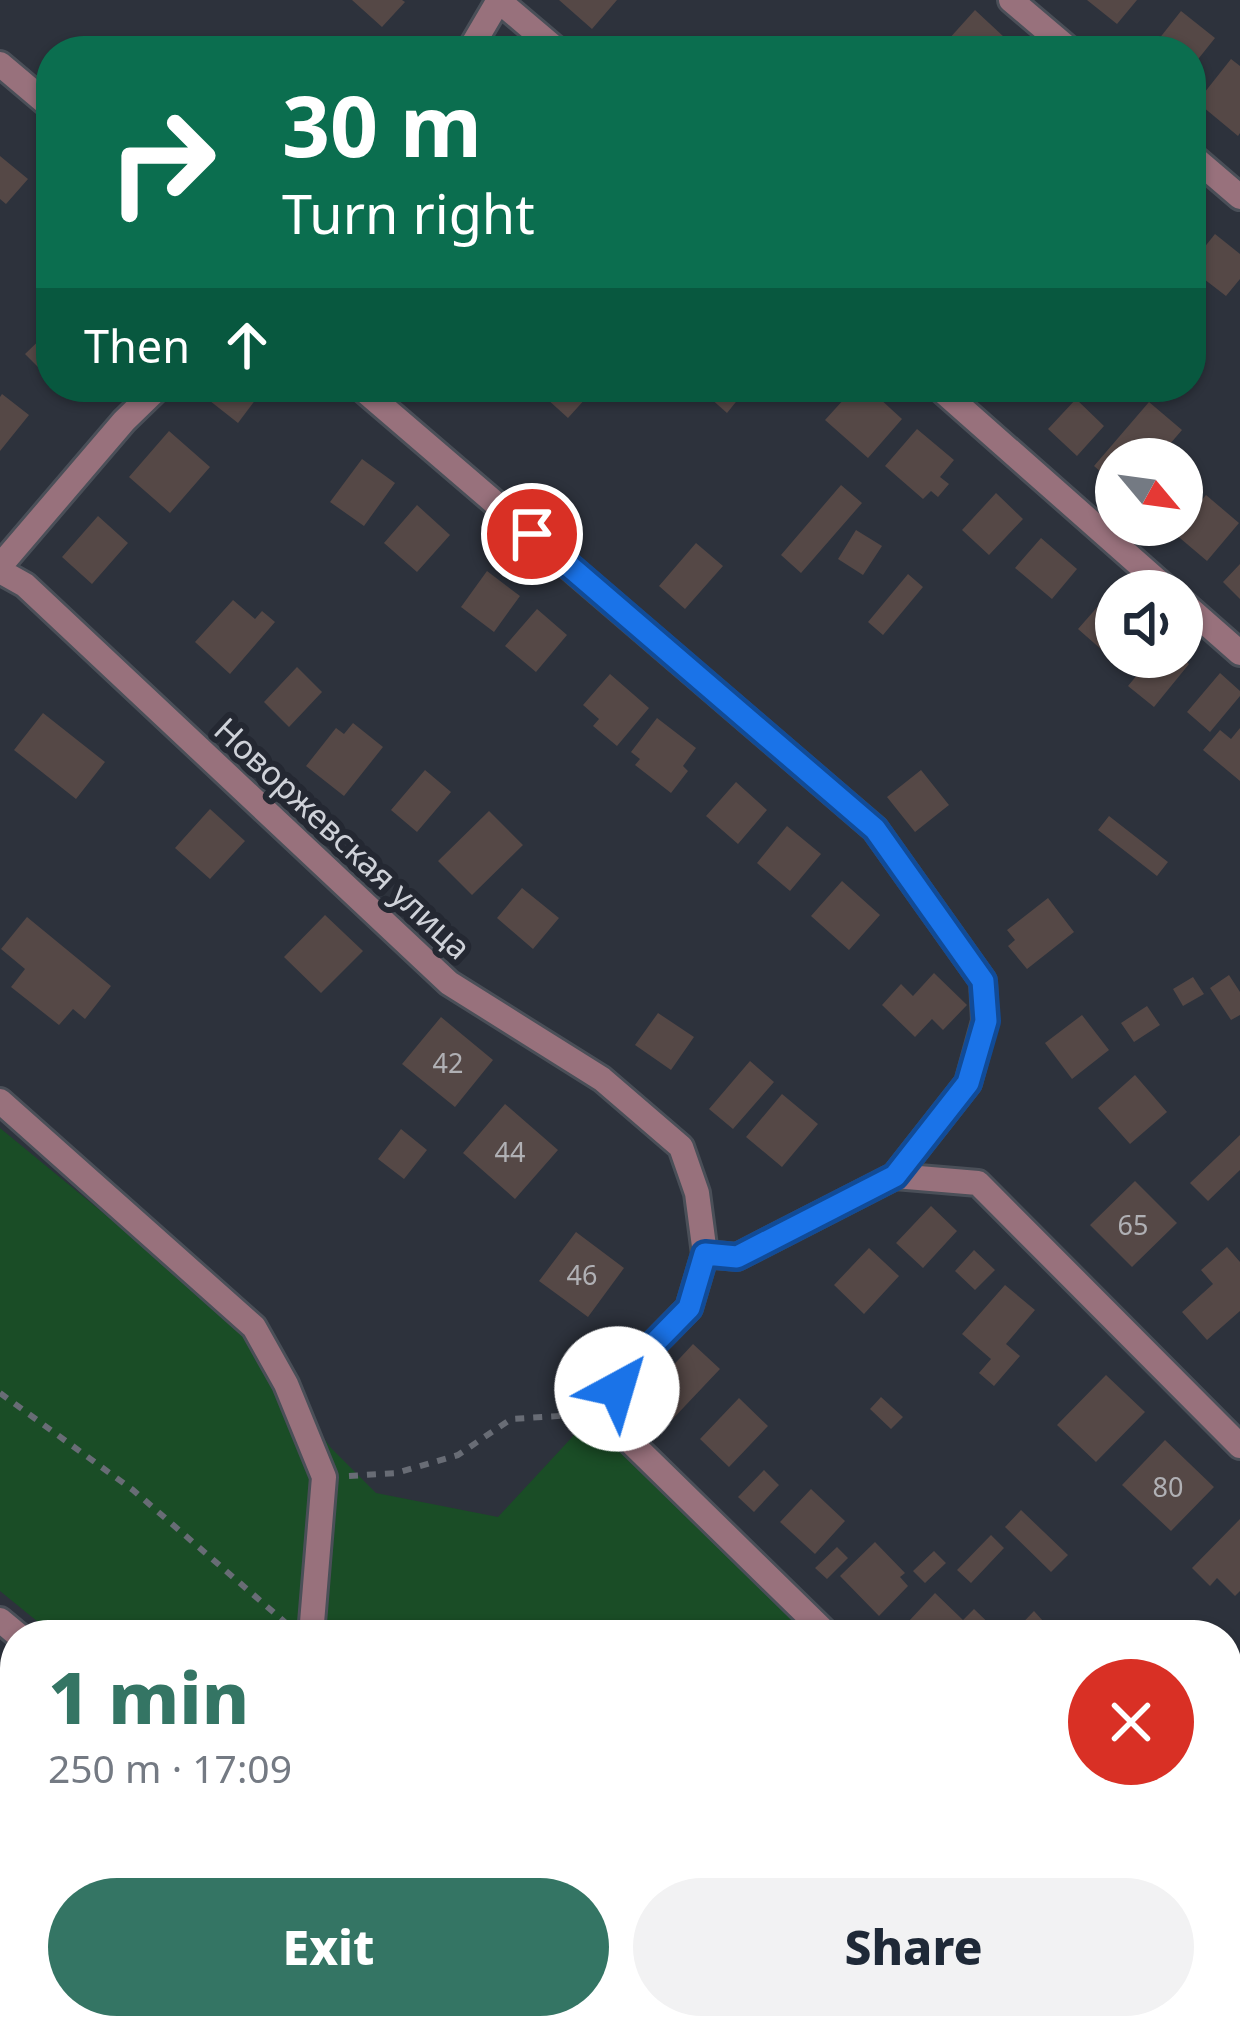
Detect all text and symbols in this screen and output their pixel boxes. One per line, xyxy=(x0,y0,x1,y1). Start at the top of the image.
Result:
text: 30 m xyxy=(282,67,482,182)
icon: right xyxy=(84,84,240,240)
text: Turn right xyxy=(282,176,535,250)
icon: ahead xyxy=(214,312,280,378)
text: Then xyxy=(84,315,190,376)
north arrow xyxy=(1095,438,1203,546)
map controls xyxy=(1095,438,1203,678)
pin xyxy=(481,483,583,585)
icon: arrive xyxy=(499,501,565,567)
button: sound xyxy=(1095,570,1203,678)
street label: Новоржевская улица xyxy=(205,707,481,969)
house number: 42 xyxy=(433,1044,463,1081)
house number: 44 xyxy=(495,1133,525,1170)
house number: 65 xyxy=(1118,1206,1148,1243)
house number: 46 xyxy=(567,1256,597,1293)
position arrow xyxy=(554,1326,680,1452)
house number: 80 xyxy=(1153,1468,1183,1505)
text: 1 min xyxy=(48,1647,249,1745)
button: close xyxy=(1068,1659,1194,1785)
text: 250 m · 17:09 xyxy=(48,1741,292,1794)
button: Exit xyxy=(48,1878,609,2016)
button: Share xyxy=(633,1878,1194,2016)

